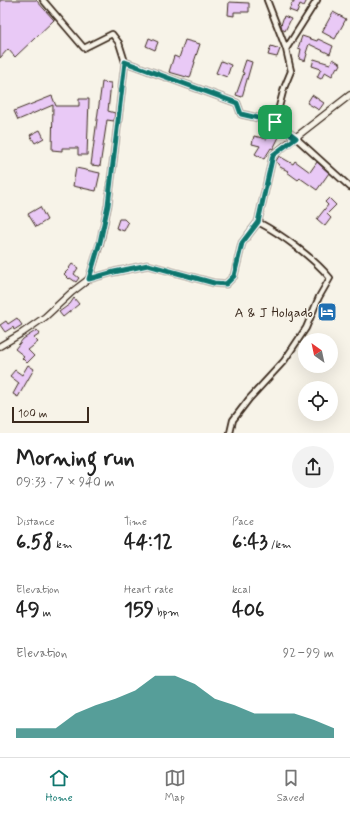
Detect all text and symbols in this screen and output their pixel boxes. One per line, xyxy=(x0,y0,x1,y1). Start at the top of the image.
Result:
pin xyxy=(258,105,292,139)
icon: arrive xyxy=(264,111,286,133)
hotel icon: A & J Holgado xyxy=(316,301,338,323)
place label: A & J Holgado xyxy=(234,304,313,322)
north arrow xyxy=(298,333,338,373)
map controls xyxy=(298,333,338,421)
button: locate xyxy=(298,381,338,421)
scale bar xyxy=(12,405,89,424)
text: 100 m xyxy=(18,407,48,421)
text: Morning run xyxy=(16,445,135,473)
button: share xyxy=(292,446,334,488)
text: 09:33 · 7 × 940 m xyxy=(16,474,115,491)
text: Distance xyxy=(16,515,55,529)
text: Time xyxy=(124,515,147,529)
text: Pace xyxy=(232,515,254,529)
text: 6.58 xyxy=(16,529,53,556)
text: 44:12 xyxy=(124,529,173,556)
text: 6:43 xyxy=(232,529,268,556)
text: km xyxy=(53,538,72,552)
text: /km xyxy=(268,538,292,552)
text: Elevation xyxy=(16,583,59,597)
text: Heart rate xyxy=(124,583,173,597)
text: kcal xyxy=(232,583,250,597)
text: 49 xyxy=(16,597,40,624)
text: 159 xyxy=(124,597,154,624)
text: 406 xyxy=(232,597,265,624)
text: m xyxy=(40,606,51,620)
text: bpm xyxy=(154,606,179,620)
text: Elevation xyxy=(16,645,67,662)
text: 92–99 m xyxy=(283,645,334,662)
tab: Home xyxy=(45,767,73,805)
tab: Map xyxy=(164,767,186,805)
tab: Saved xyxy=(277,767,305,805)

